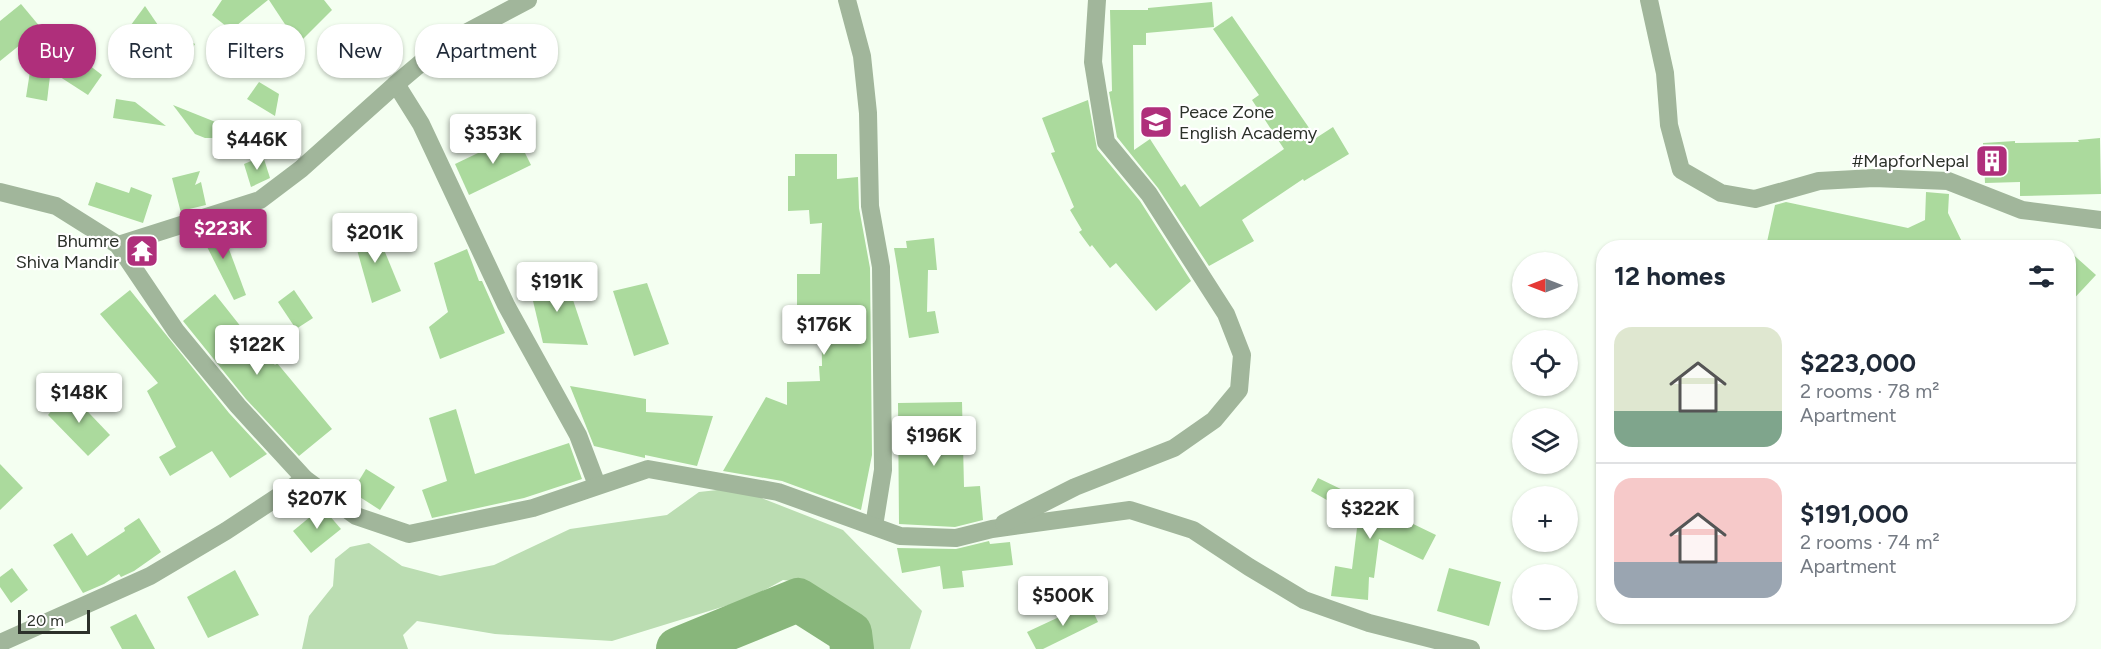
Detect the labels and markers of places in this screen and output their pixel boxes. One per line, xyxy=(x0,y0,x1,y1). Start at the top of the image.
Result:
place label: Peace Zone English Academy xyxy=(1179,101,1318,144)
school or university icon: Peace Zone English Academy xyxy=(1138,104,1174,140)
pin: $353K xyxy=(451,114,535,165)
pin: $446K xyxy=(215,120,299,171)
building icon: #MapforNepal xyxy=(1974,143,2010,179)
place label: #MapforNepal xyxy=(1852,150,1969,172)
pin: $223K xyxy=(181,209,265,260)
pin: $201K xyxy=(333,213,417,264)
place label: Bhumre Shiva Mandir xyxy=(16,230,119,273)
temple icon: Bhumre Shiva Mandir xyxy=(124,233,160,269)
pin: $191K xyxy=(515,262,599,313)
pin: $176K xyxy=(782,305,866,356)
pin: $122K xyxy=(215,325,299,376)
pin: $148K xyxy=(37,373,121,424)
pin: $196K xyxy=(892,416,976,467)
pin: $207K xyxy=(275,479,359,530)
pin: $322K xyxy=(1328,489,1412,540)
pin: $500K xyxy=(1021,576,1105,627)

